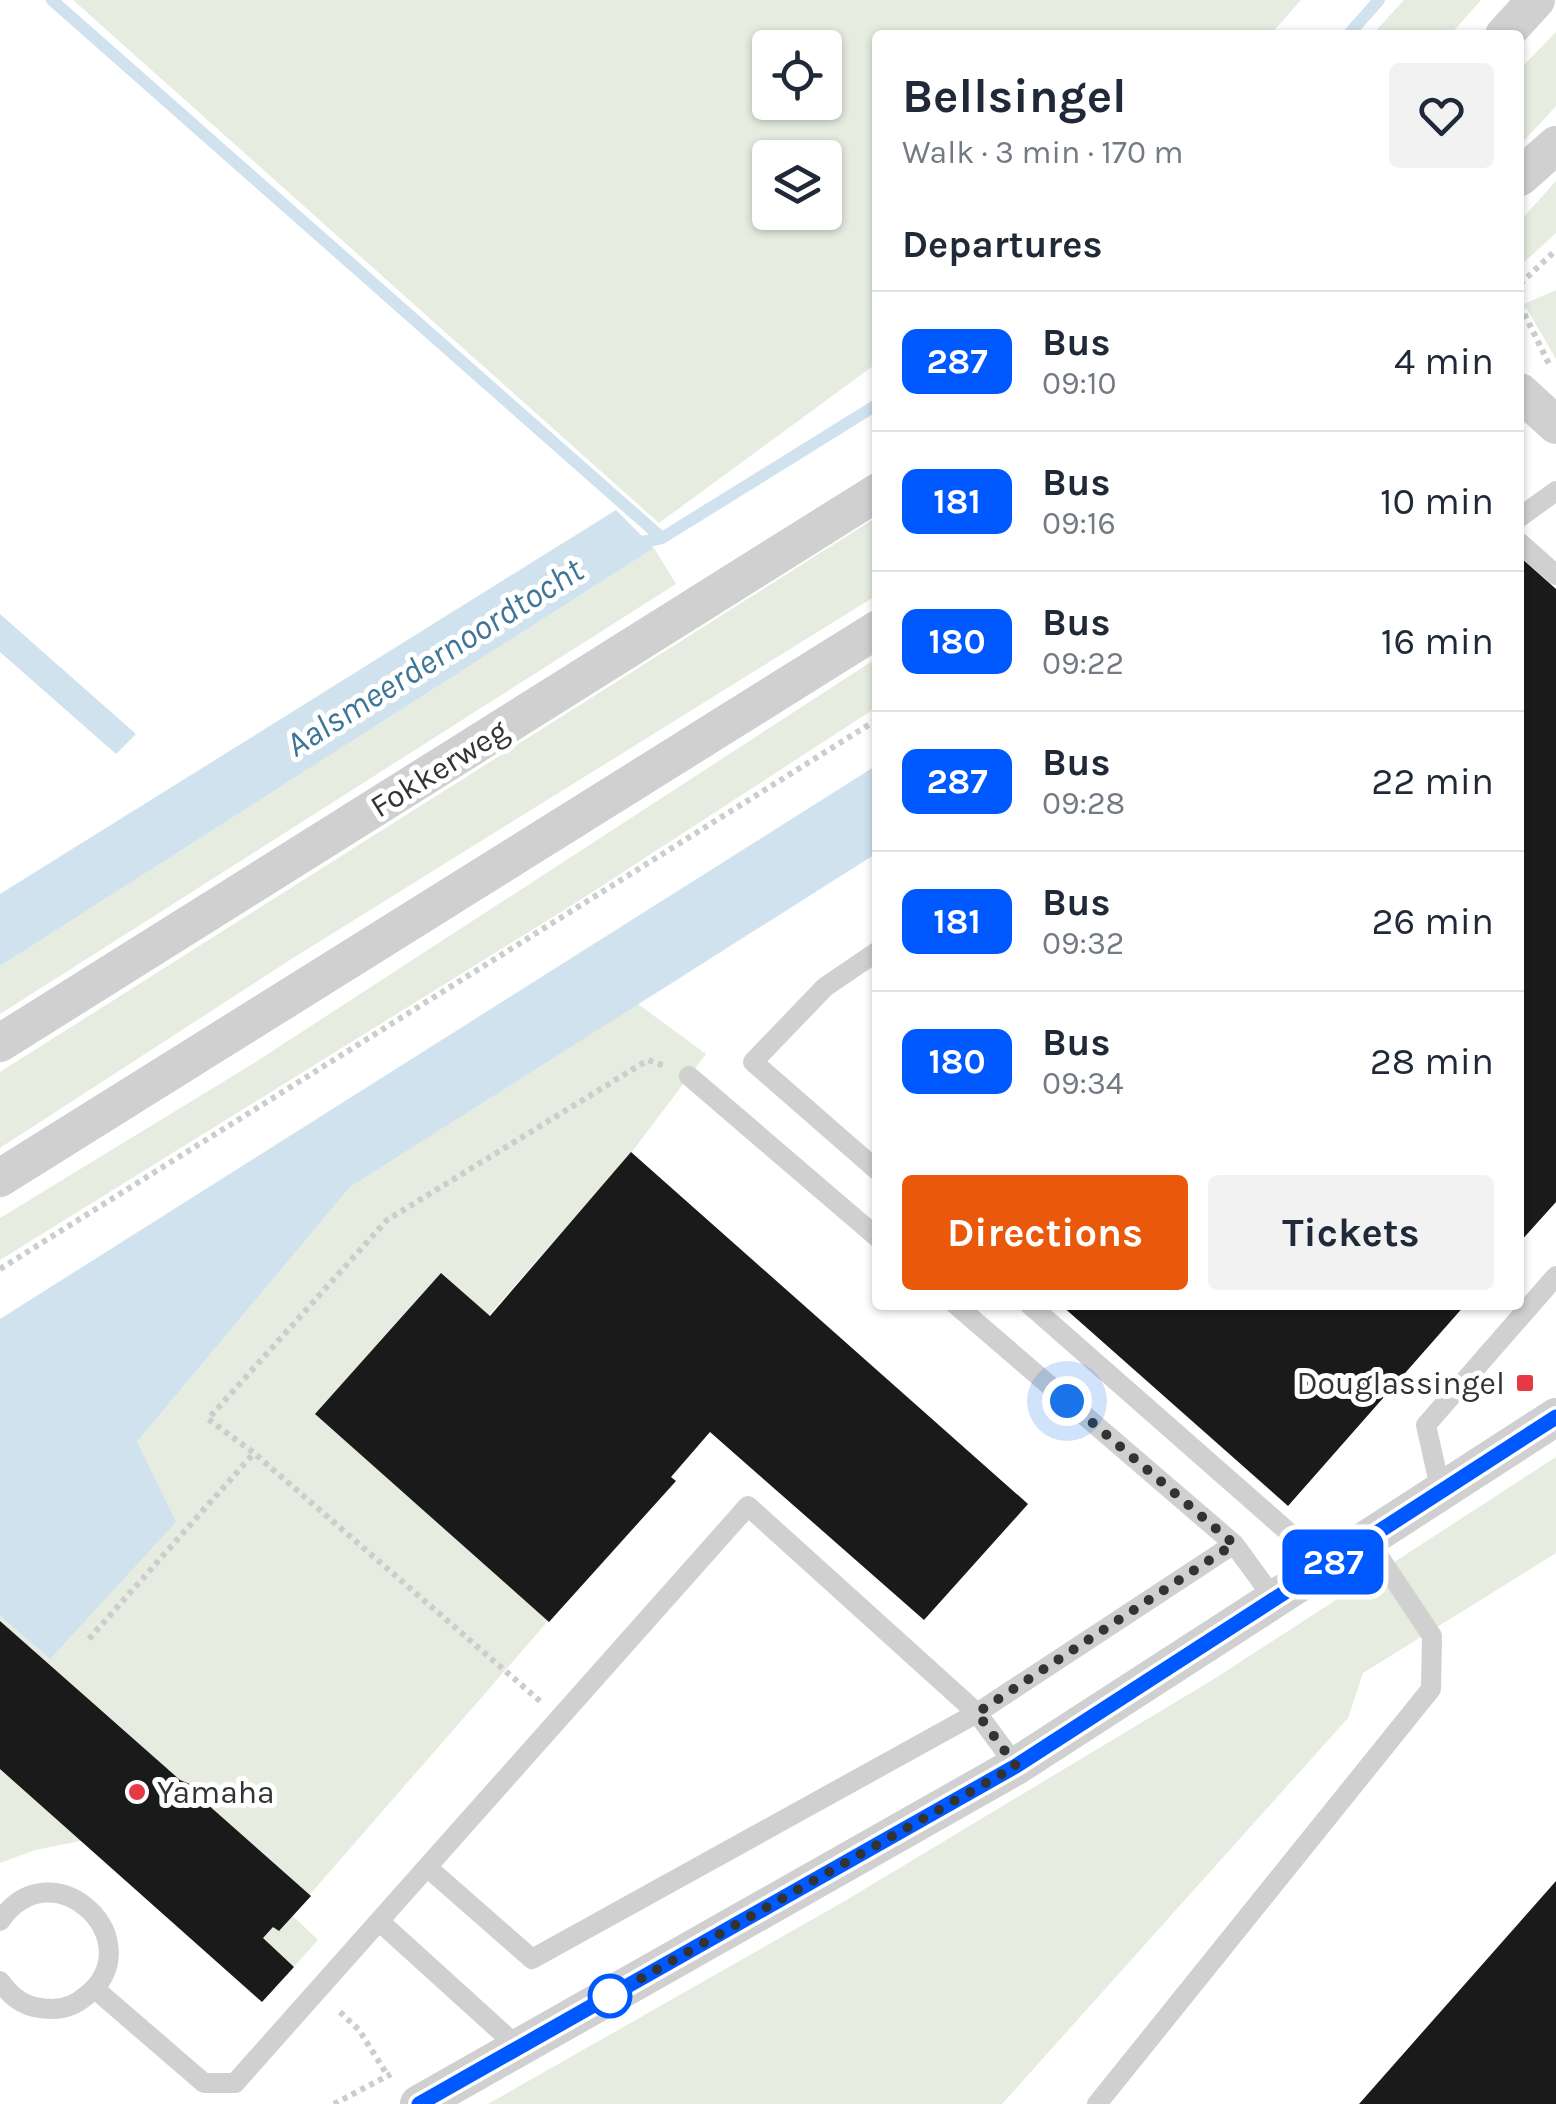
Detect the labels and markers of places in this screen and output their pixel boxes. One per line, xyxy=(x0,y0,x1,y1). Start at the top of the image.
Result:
place label: Douglassingel xyxy=(1296,1365,1505,1402)
marker: Douglassingel xyxy=(1514,1372,1536,1394)
place label: Yamaha xyxy=(157,1774,275,1811)
marker: Yamaha xyxy=(126,1781,148,1803)
unlabelled marker xyxy=(589,1975,631,2017)

